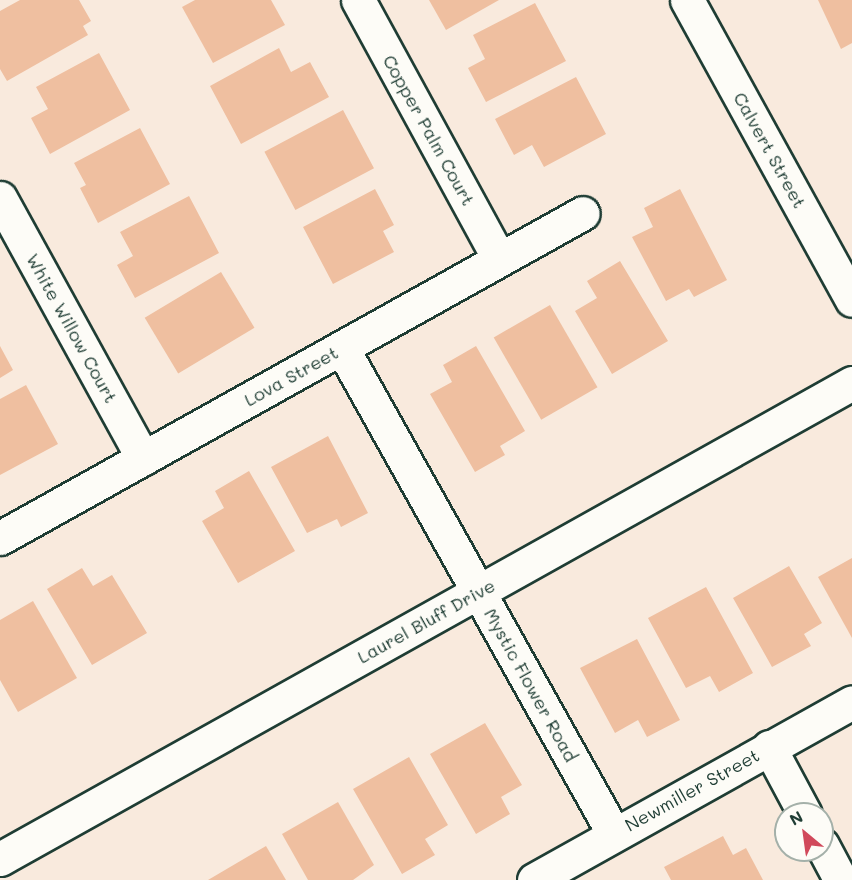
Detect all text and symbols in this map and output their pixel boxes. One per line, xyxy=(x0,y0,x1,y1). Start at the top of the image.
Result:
street label: Copper Palm Court xyxy=(379,51,479,209)
street label: Calvert Street xyxy=(729,88,811,212)
street label: White Willow Court xyxy=(22,250,122,406)
street label: Lova Street xyxy=(240,341,342,411)
street label: Laurel Bluff Drive xyxy=(353,574,499,668)
street label: Mystic Flower Road xyxy=(480,604,582,766)
street label: Newmiller Street xyxy=(621,744,763,836)
north arrow xyxy=(774,802,834,862)
text: N xyxy=(786,805,806,830)

